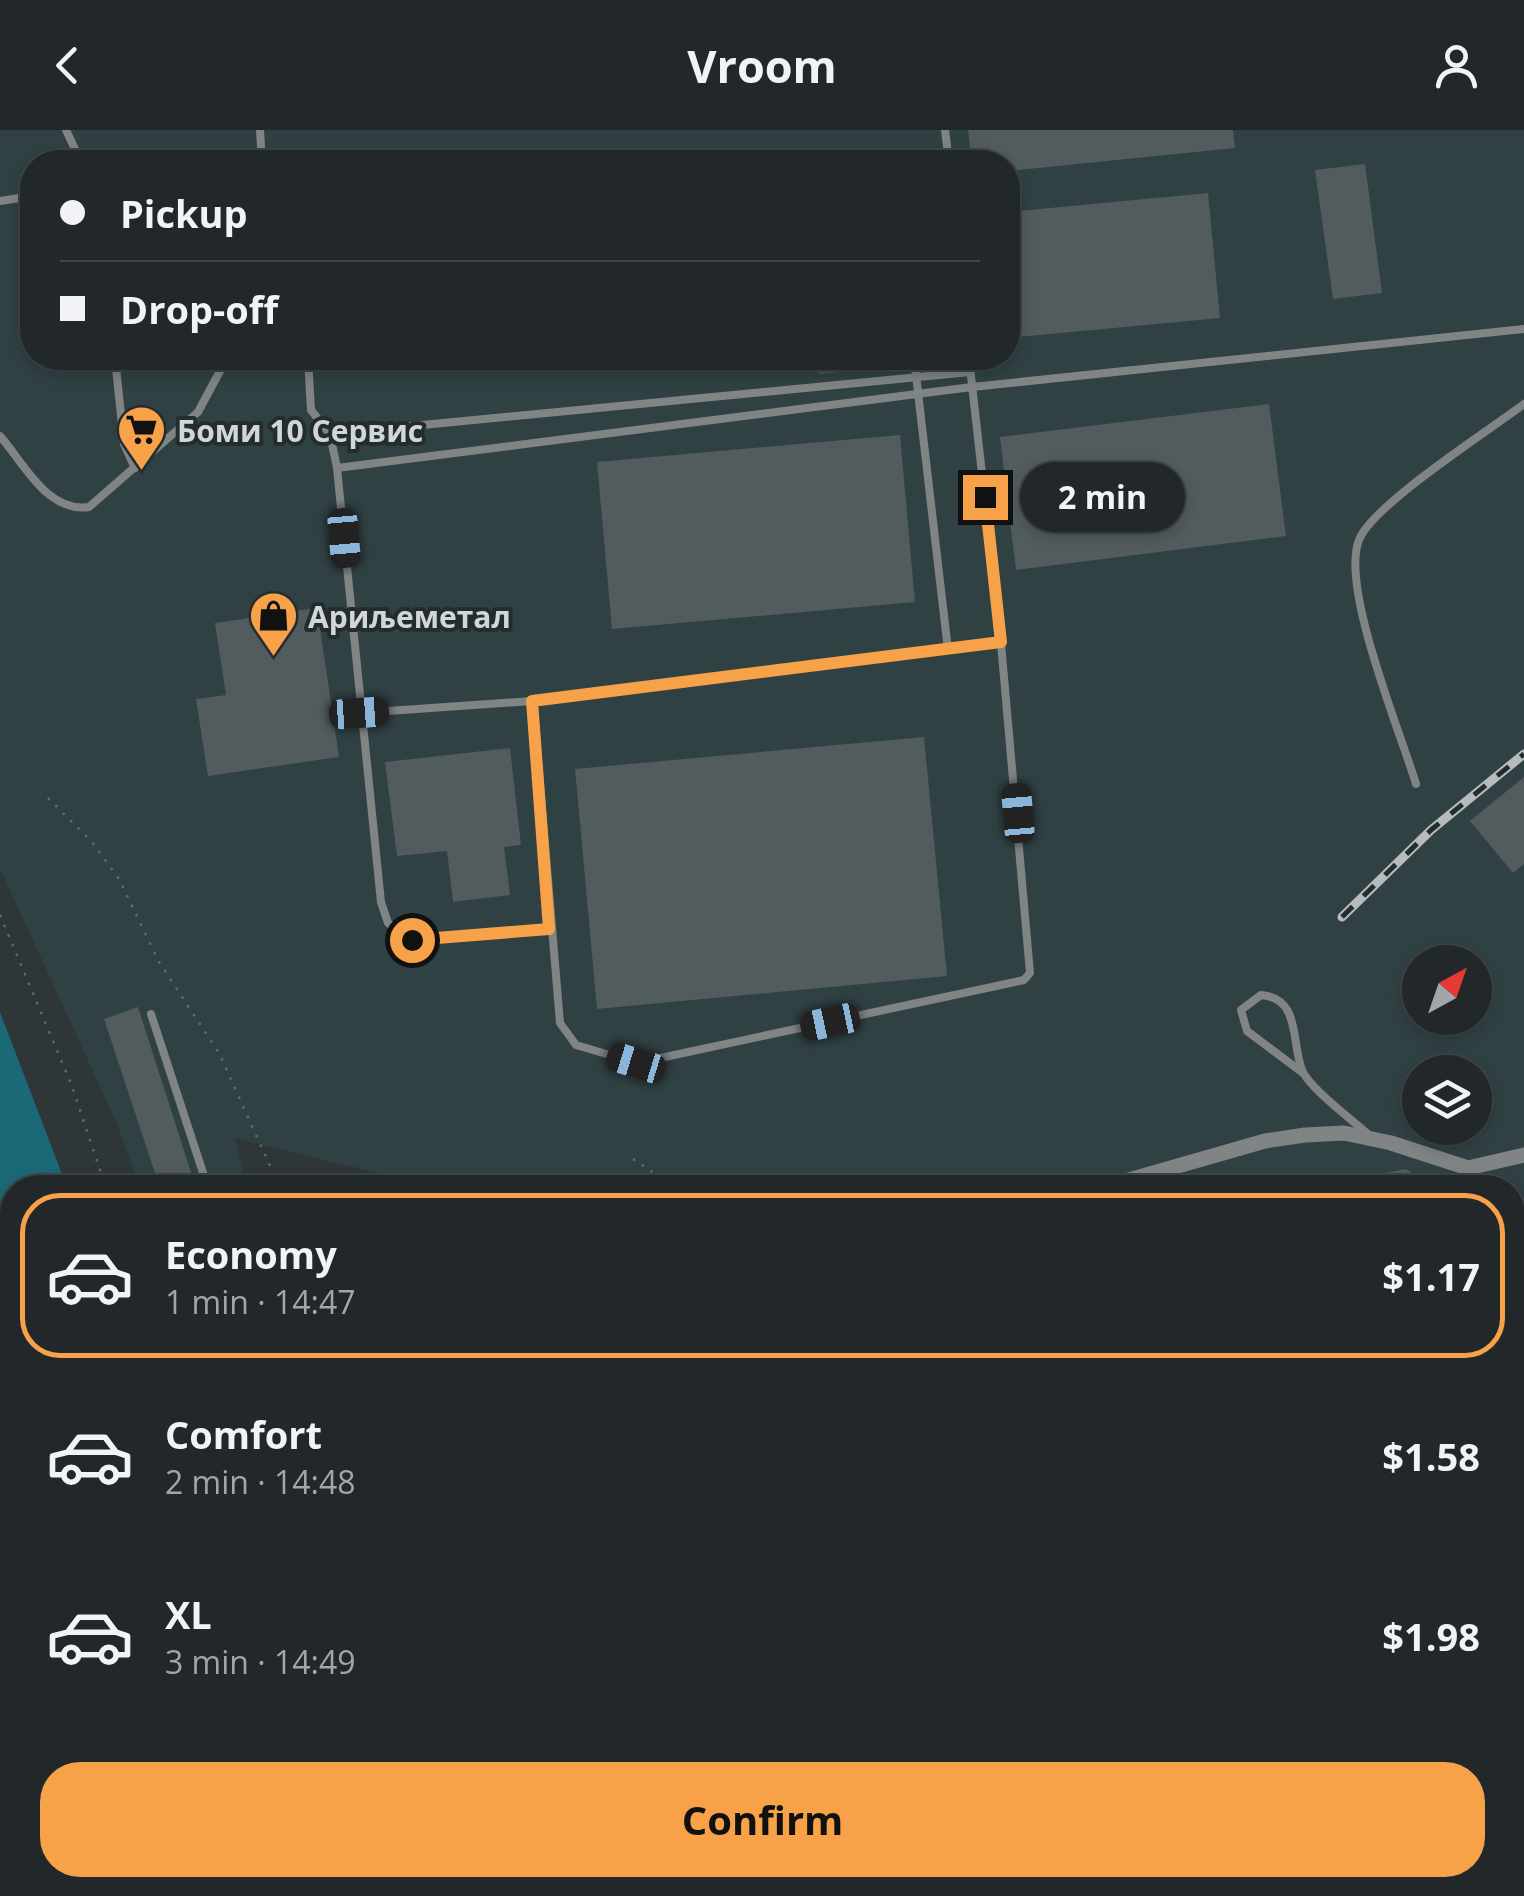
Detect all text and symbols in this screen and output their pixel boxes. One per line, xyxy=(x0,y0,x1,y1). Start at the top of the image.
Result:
text: Vroom xyxy=(687,35,837,96)
icon: back xyxy=(40,38,95,93)
icon: person xyxy=(1429,38,1484,93)
text: Pickup xyxy=(120,187,248,239)
text: Drop-off xyxy=(120,283,278,335)
supermarket icon: Боми 10 Сервис xyxy=(116,404,168,472)
place label: Боми 10 Сервис xyxy=(177,410,423,451)
callout: 2 min xyxy=(1020,462,1185,532)
route end xyxy=(963,475,1008,520)
text: 2 min xyxy=(1058,475,1147,518)
car xyxy=(326,507,362,569)
shop icon: Ариљеметал xyxy=(247,590,299,658)
place label: Ариљеметал xyxy=(308,596,511,637)
car xyxy=(328,696,390,730)
car xyxy=(1000,782,1036,844)
route start xyxy=(390,918,435,963)
north arrow xyxy=(1402,945,1492,1035)
map controls xyxy=(1402,945,1492,1145)
car xyxy=(798,1001,862,1043)
car xyxy=(603,1040,669,1086)
button: layers xyxy=(1402,1055,1492,1145)
text: Economy xyxy=(165,1228,337,1280)
icon: car xyxy=(45,1231,135,1321)
text: $1.17 xyxy=(1382,1250,1480,1302)
text: 1 min · 14:47 xyxy=(165,1280,356,1323)
text: Comfort xyxy=(165,1408,322,1460)
icon: car xyxy=(45,1411,135,1501)
text: $1.58 xyxy=(1382,1430,1480,1482)
text: 2 min · 14:48 xyxy=(165,1460,356,1503)
text: XL xyxy=(165,1588,212,1640)
icon: car xyxy=(45,1591,135,1681)
text: $1.98 xyxy=(1382,1610,1480,1662)
text: 3 min · 14:49 xyxy=(165,1640,356,1683)
button: Confirm xyxy=(40,1762,1485,1877)

